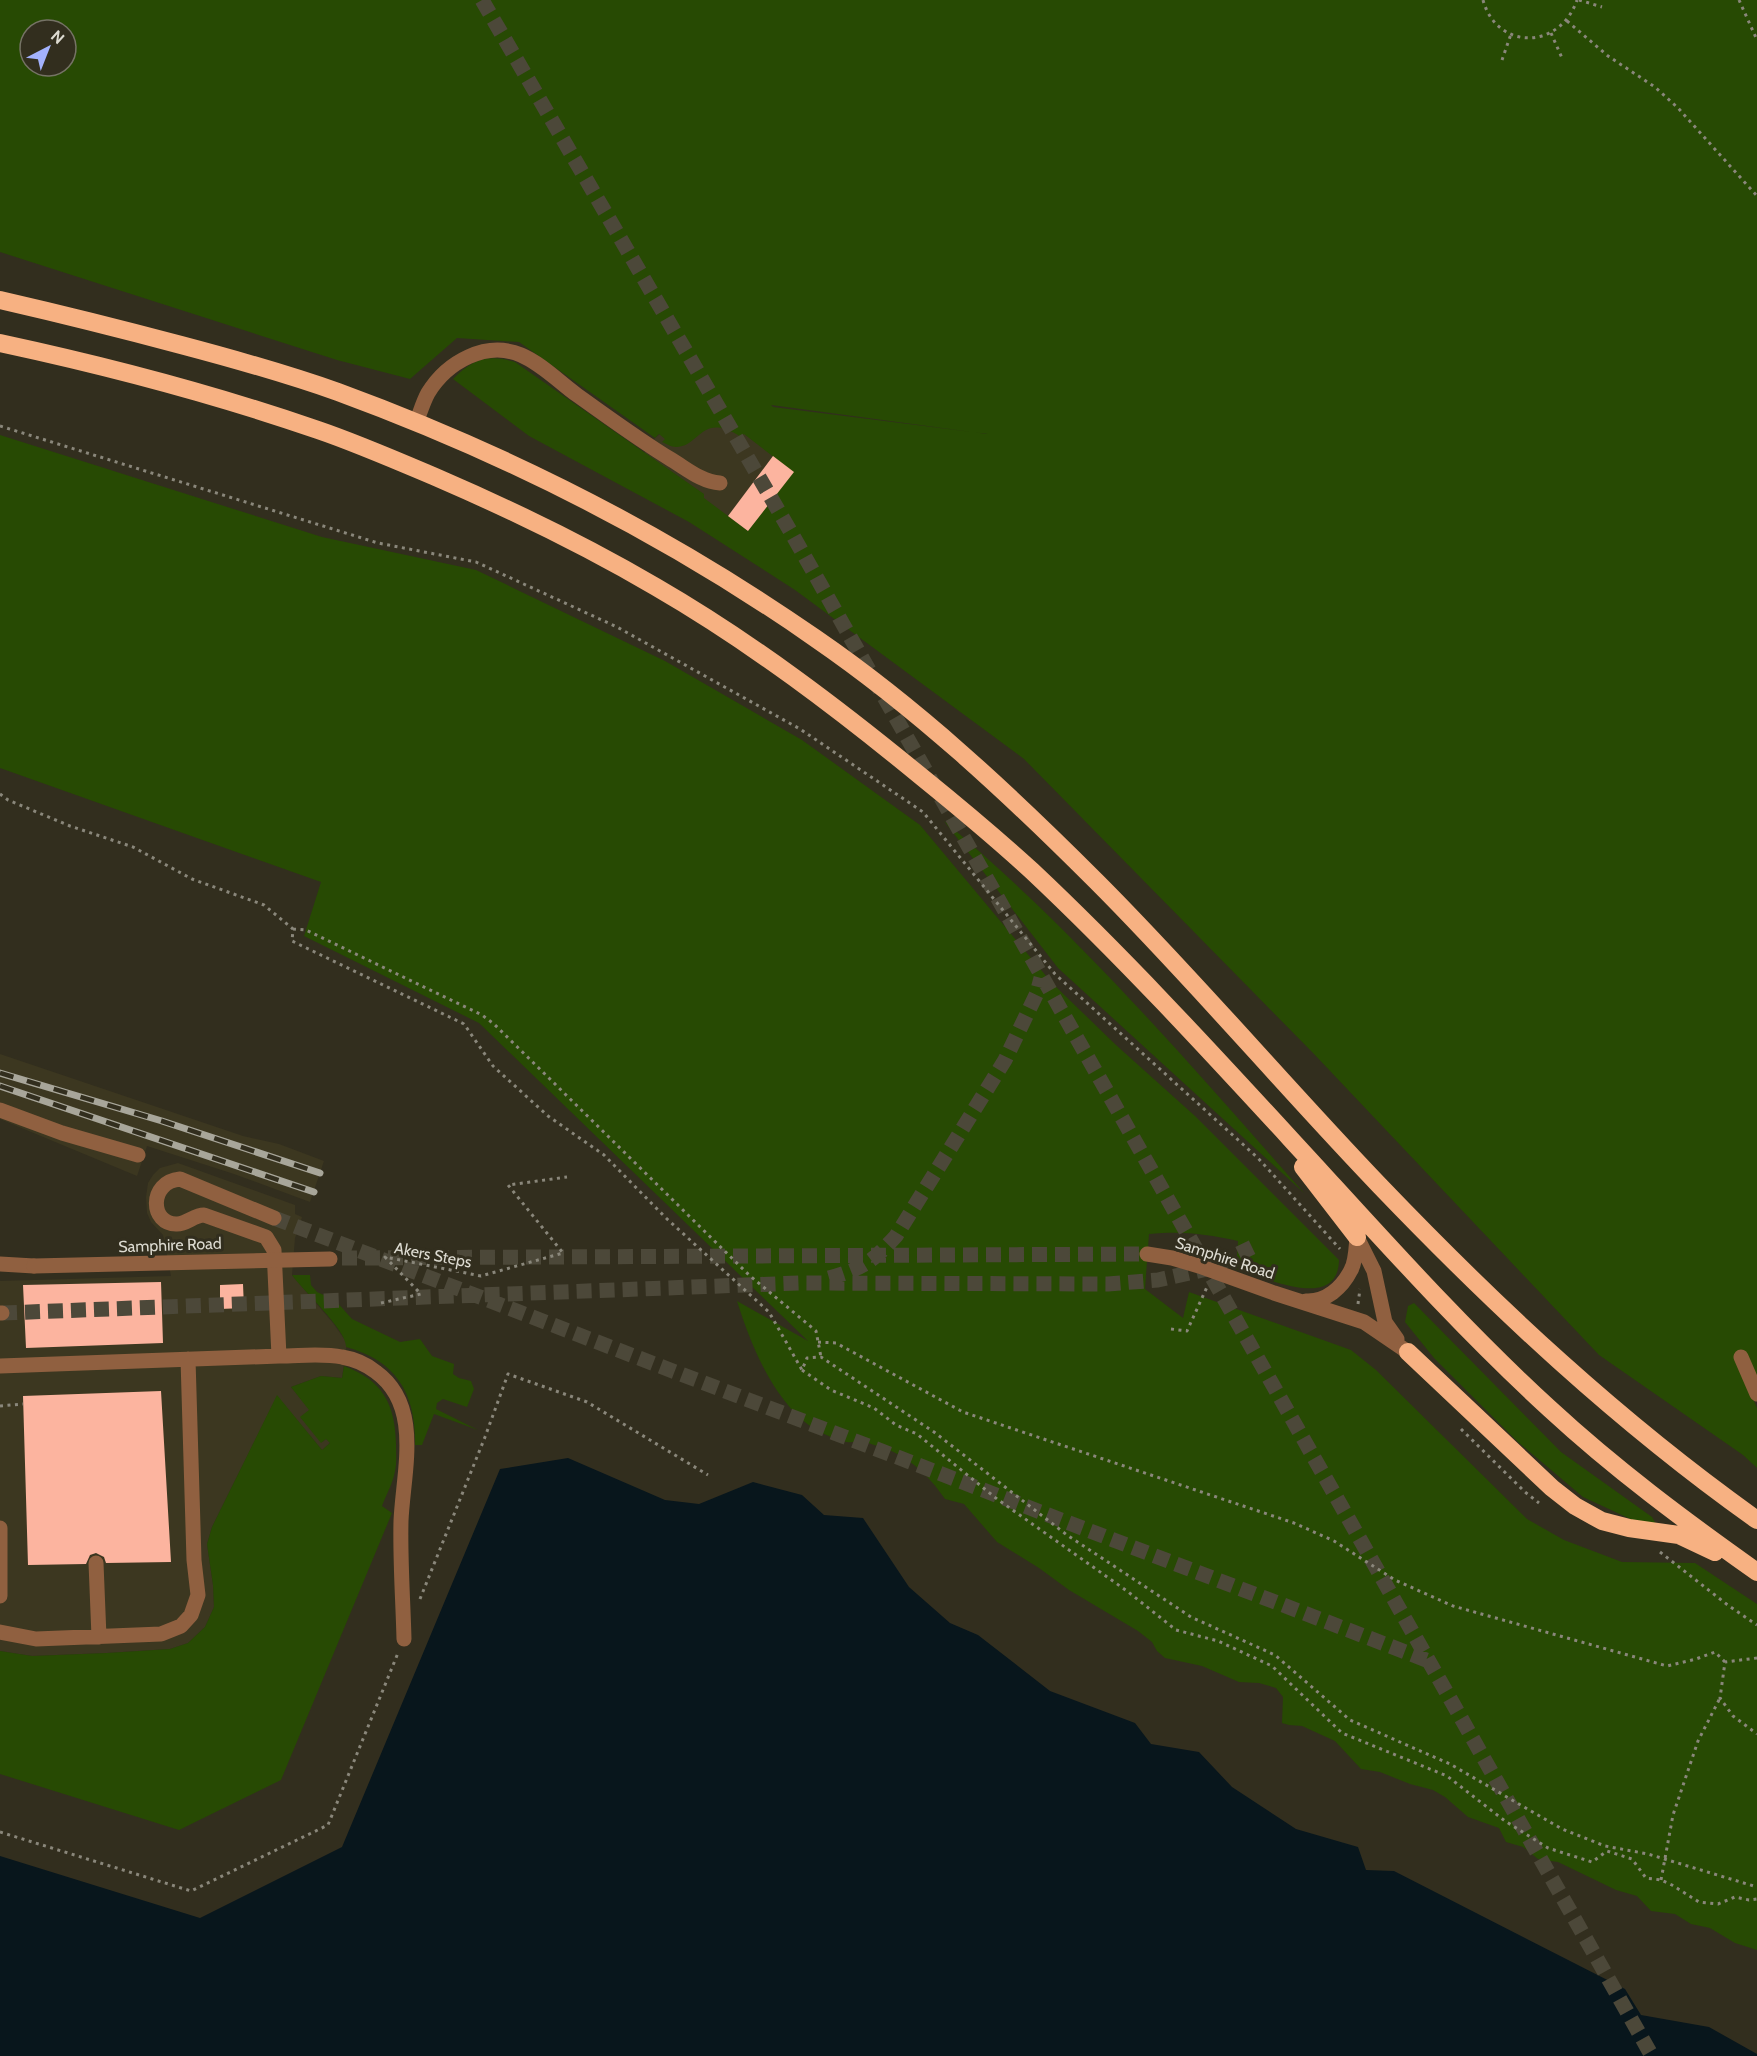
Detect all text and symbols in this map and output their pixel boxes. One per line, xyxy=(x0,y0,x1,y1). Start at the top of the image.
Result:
north arrow xyxy=(18,18,78,78)
text: N xyxy=(47,26,68,48)
street label: Samphire Road xyxy=(1173,1233,1277,1283)
street label: Samphire Road xyxy=(118,1234,222,1256)
street label: Akers Steps xyxy=(393,1238,474,1272)

